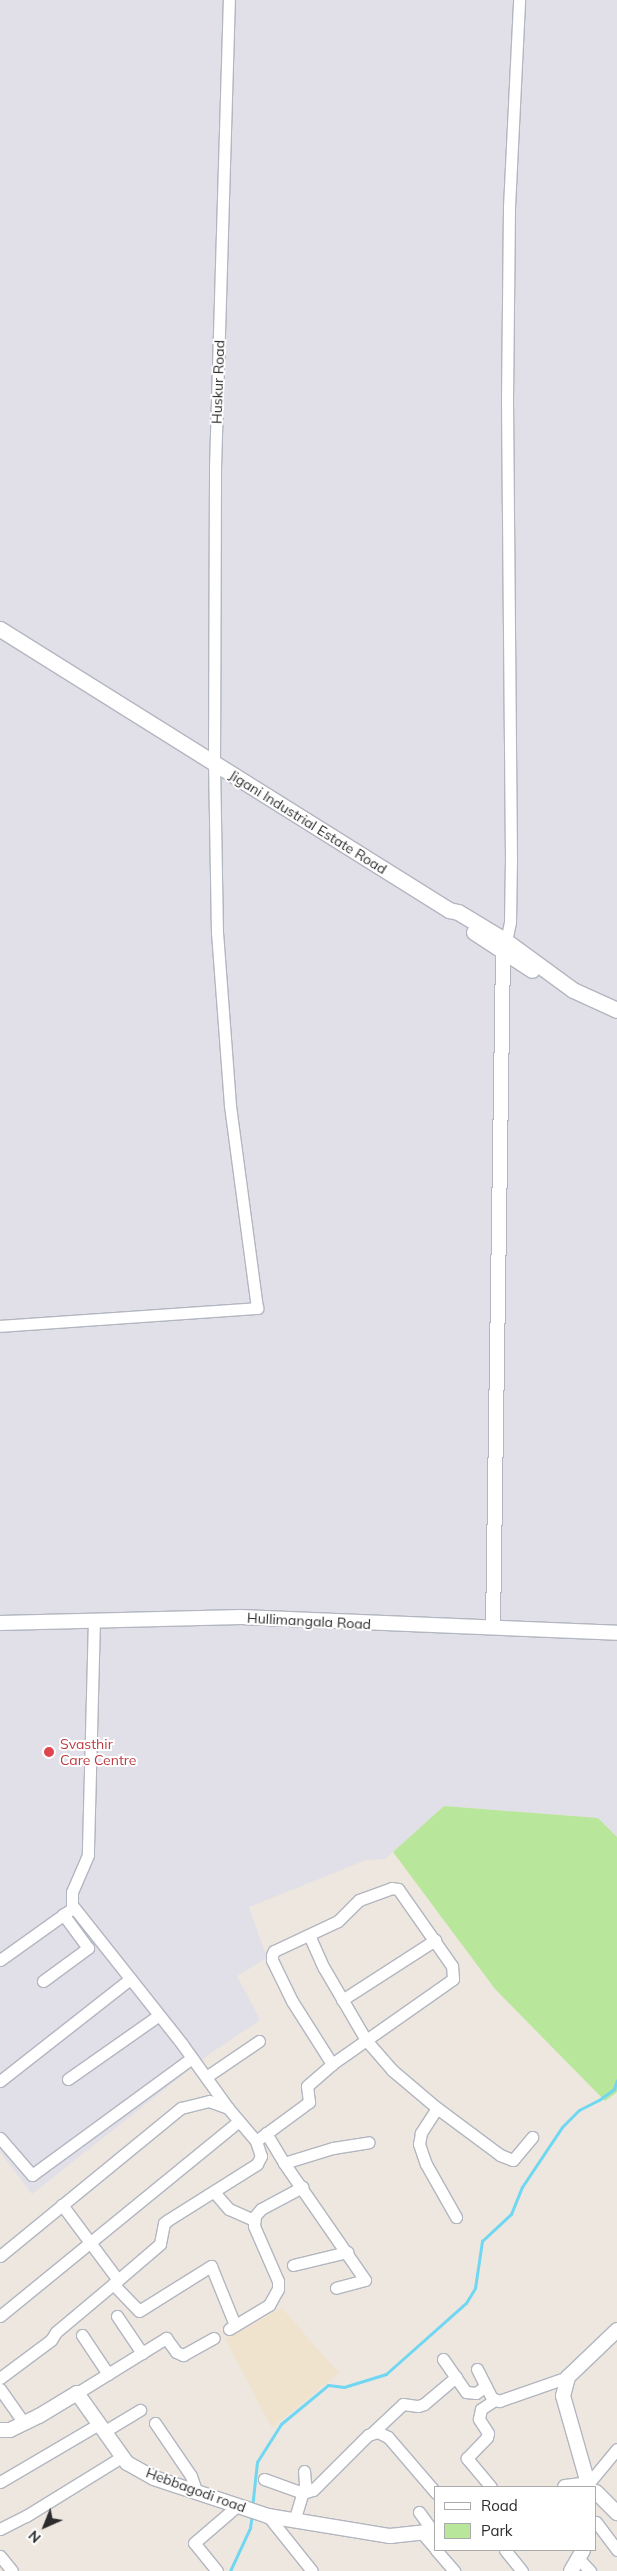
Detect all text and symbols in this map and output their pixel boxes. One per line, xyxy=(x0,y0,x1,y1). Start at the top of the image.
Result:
street label: Huskur Road xyxy=(208,340,228,424)
street label: Jigani Industrial Estate Road xyxy=(226,767,390,877)
street label: Hullimangala Road xyxy=(247,1609,371,1633)
place label: Svasthir Care Centre xyxy=(60,1736,136,1768)
marker: Svasthir Care Centre xyxy=(42,1745,56,1759)
street label: Hebbagodi road xyxy=(144,2464,248,2516)
legend xyxy=(434,2486,597,2551)
text: Road xyxy=(481,2496,518,2515)
north arrow xyxy=(20,2501,70,2551)
text: Park xyxy=(481,2521,513,2540)
text: N xyxy=(25,2527,45,2547)

